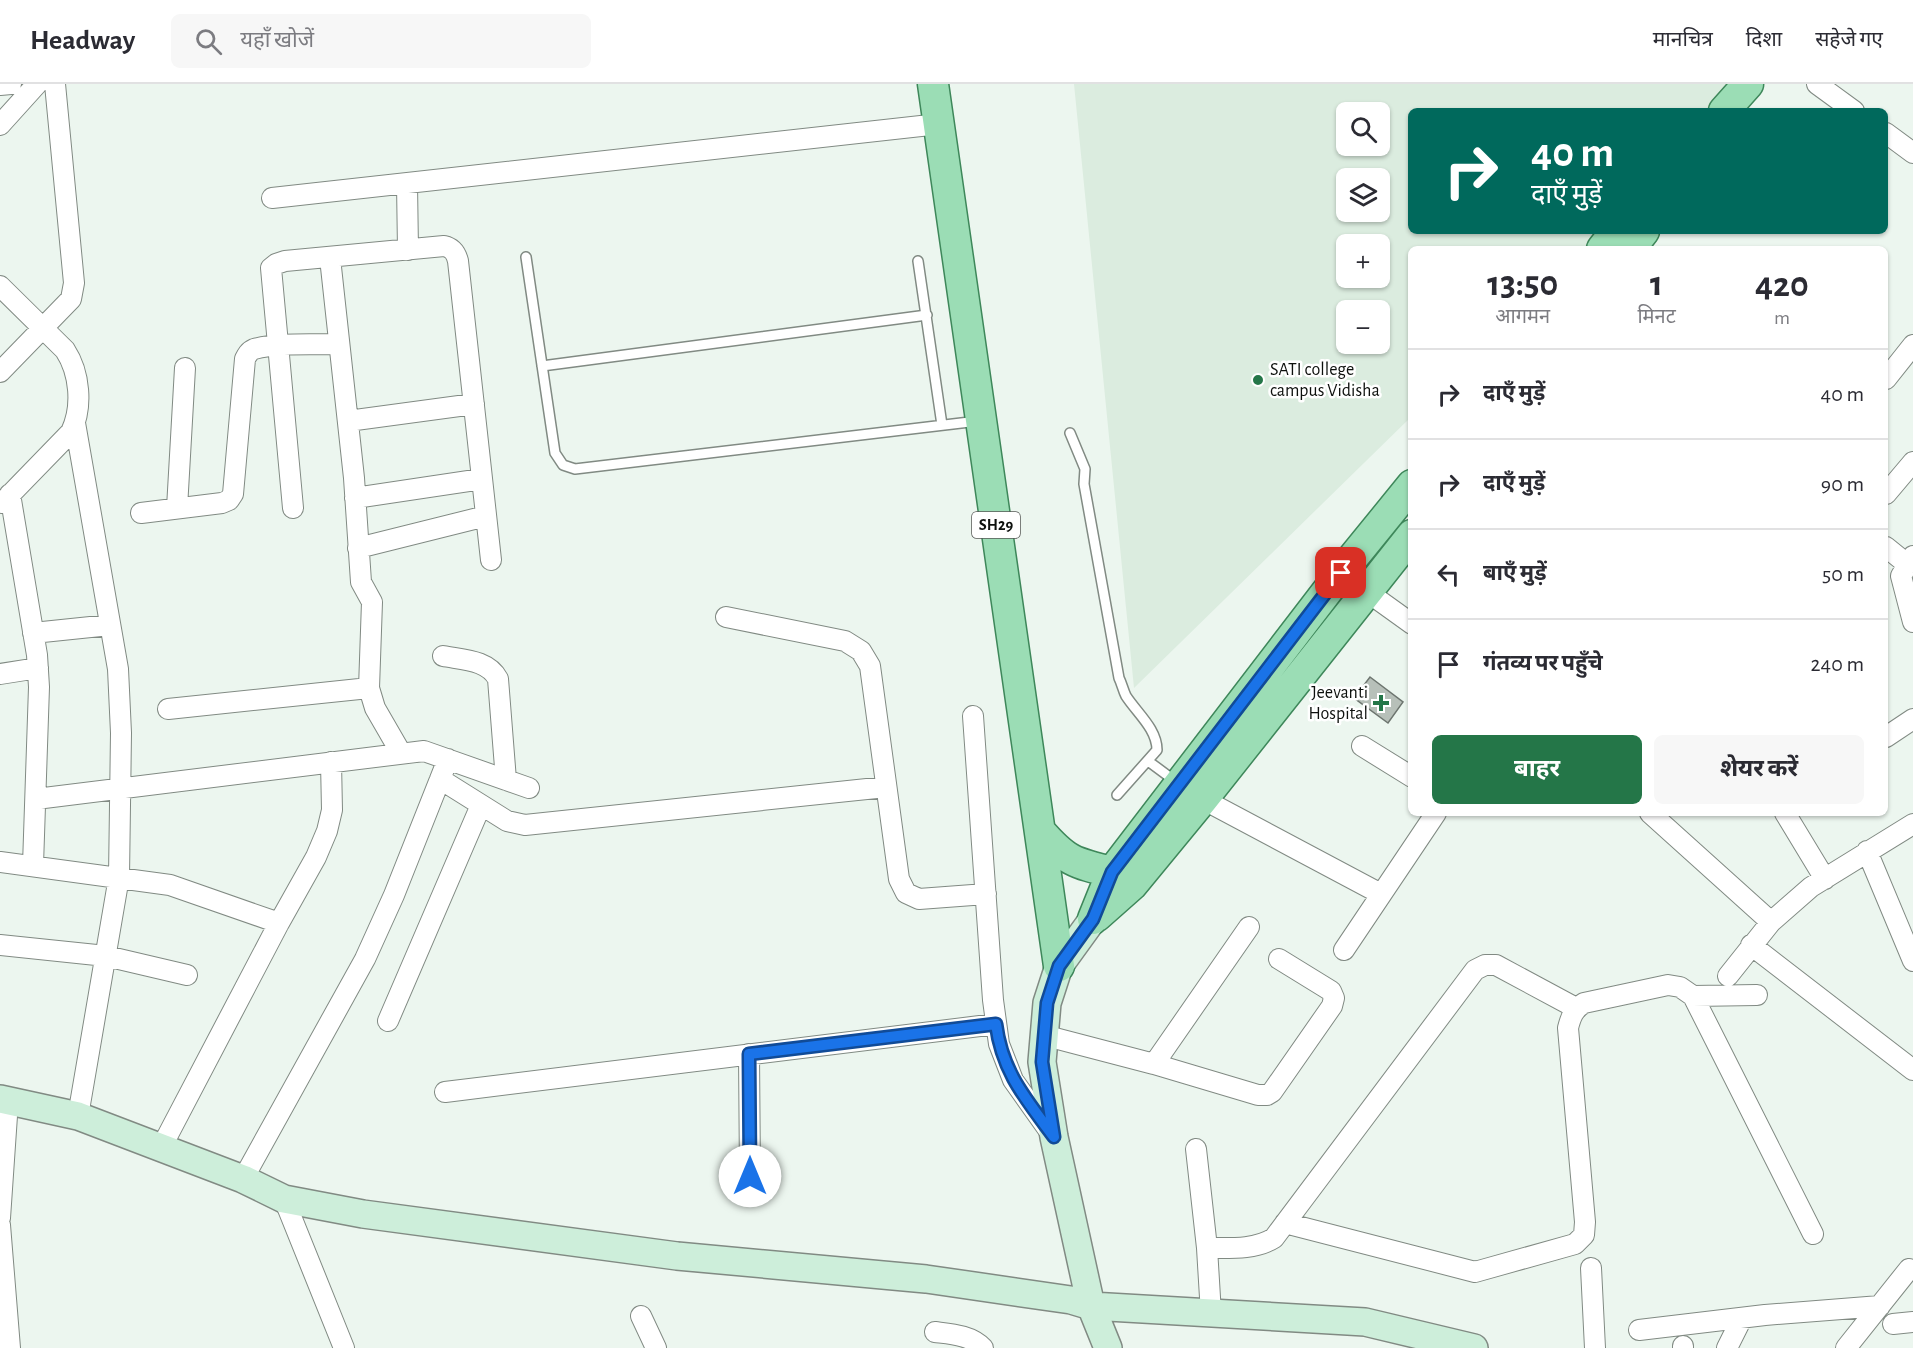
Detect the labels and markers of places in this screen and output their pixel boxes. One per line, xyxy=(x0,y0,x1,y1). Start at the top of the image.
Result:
place label: SATI college campus Vidisha xyxy=(1270,361,1380,400)
marker: SATI college campus Vidisha xyxy=(1251,373,1265,387)
pin xyxy=(1315,547,1366,598)
place label: Jeevanti Hospital xyxy=(1309,684,1368,723)
marker: Jeevanti Hospital xyxy=(1372,694,1390,712)

